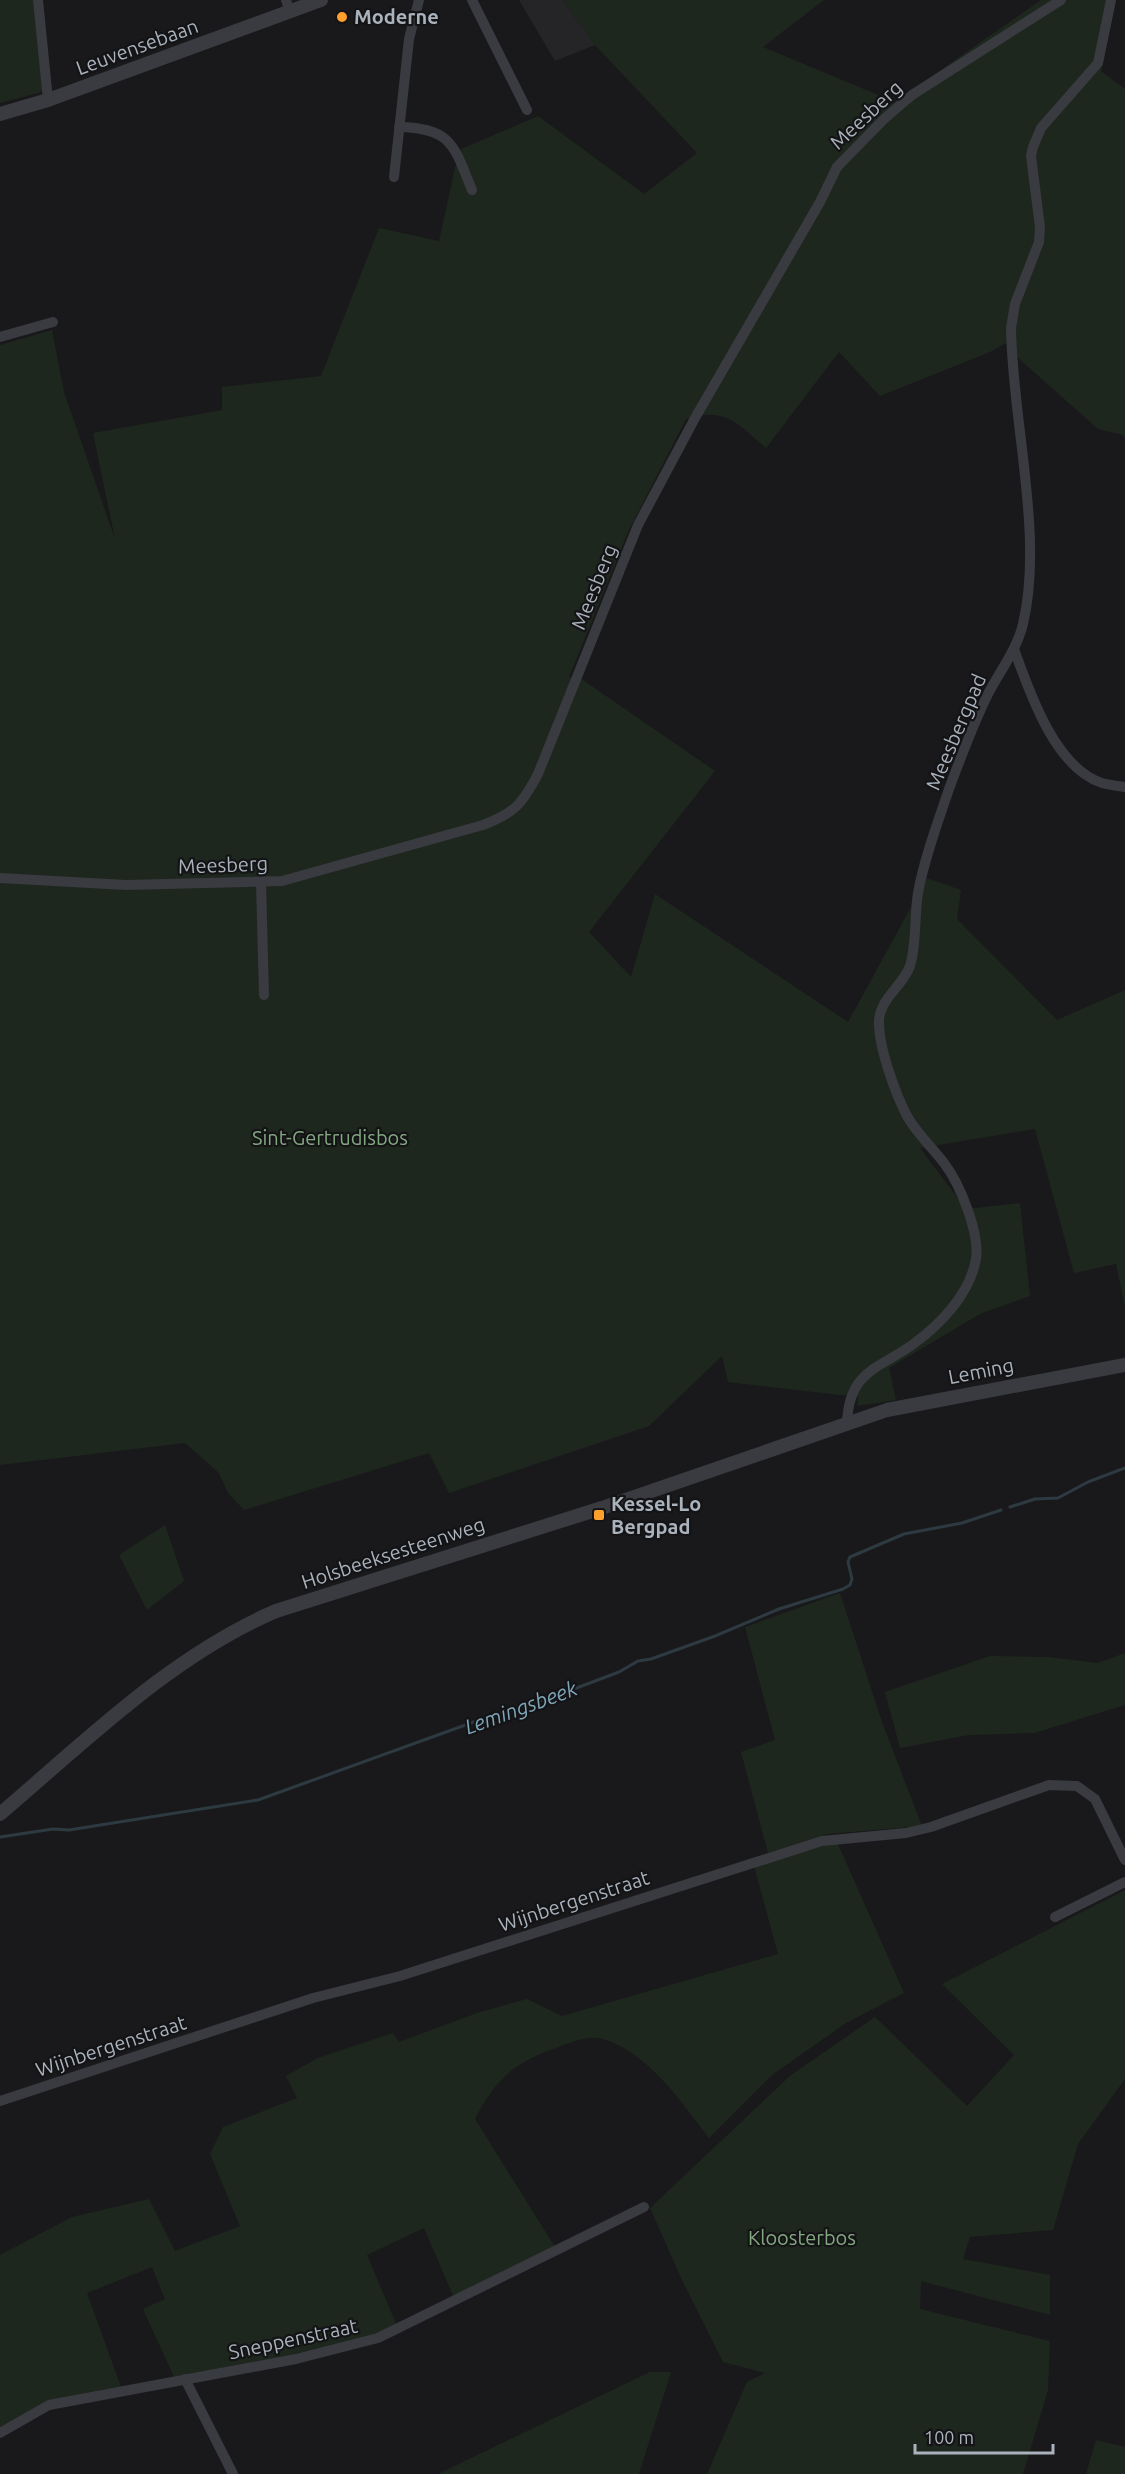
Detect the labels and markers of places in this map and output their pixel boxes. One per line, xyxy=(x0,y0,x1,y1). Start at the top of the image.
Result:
place label: Moderne xyxy=(354,5,439,28)
marker: Moderne xyxy=(335,10,349,24)
place label: Kessel-Lo Bergpad xyxy=(611,1492,701,1538)
marker: Kessel-Lo Bergpad xyxy=(592,1508,606,1522)

